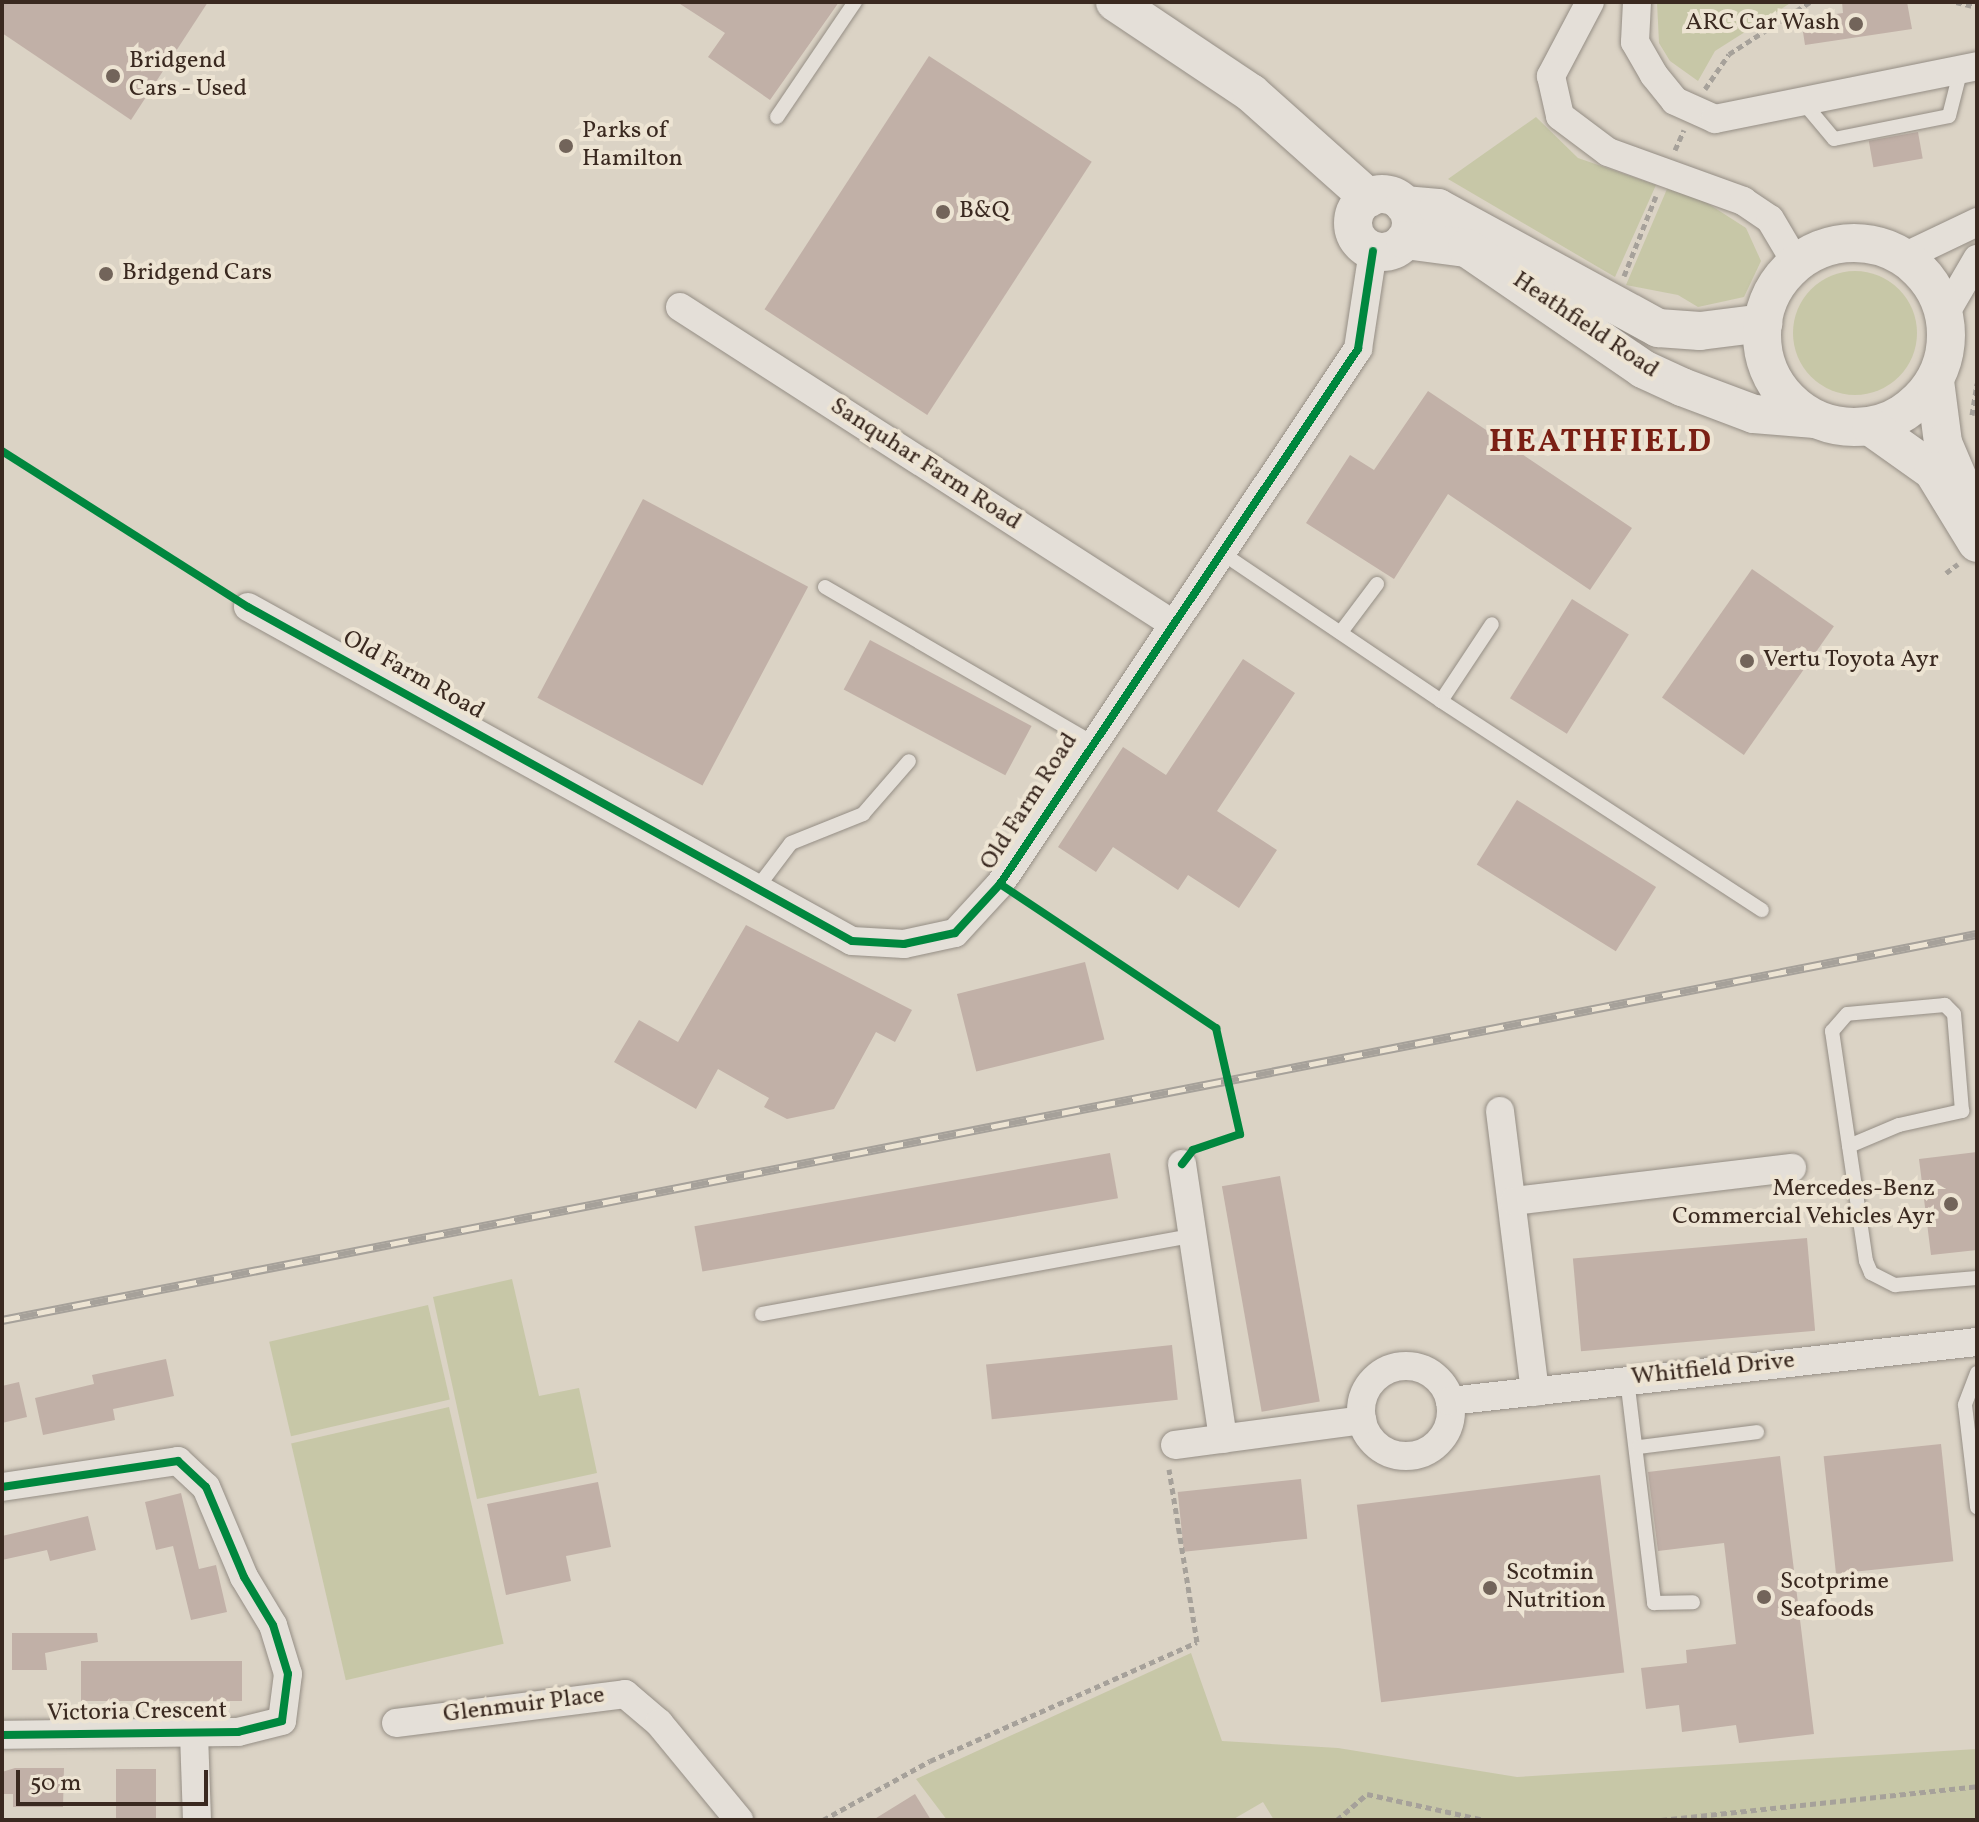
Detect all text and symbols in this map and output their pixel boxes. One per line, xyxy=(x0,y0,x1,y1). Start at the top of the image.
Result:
place label: ARC Car Wash xyxy=(1685,10,1840,38)
marker: ARC Car Wash xyxy=(1847,15,1865,33)
place label: Bridgend Cars - Used xyxy=(129,48,248,104)
marker: Bridgend Cars - Used xyxy=(104,67,122,85)
place label: Parks of Hamilton xyxy=(582,118,683,174)
marker: Parks of Hamilton xyxy=(557,137,575,155)
place label: B&Q xyxy=(959,198,1009,226)
marker: B&Q xyxy=(934,203,952,221)
place label: Bridgend Cars xyxy=(122,260,272,288)
marker: Bridgend Cars xyxy=(97,265,115,283)
street label: Heathfield Road xyxy=(1507,267,1663,385)
street label: Sanquhar Farm Road xyxy=(824,393,1026,537)
district label: HEATHFIELD xyxy=(1489,424,1713,462)
street label: Old Farm Road xyxy=(337,625,489,727)
place label: Vertu Toyota Ayr xyxy=(1763,647,1939,675)
marker: Vertu Toyota Ayr xyxy=(1738,652,1756,670)
street label: Old Farm Road xyxy=(975,728,1085,876)
place label: Mercedes-Benz Commercial Vehicles Ayr xyxy=(1671,1176,1935,1232)
marker: Mercedes-Benz Commercial Vehicles Ayr xyxy=(1942,1195,1960,1213)
street label: Whitfield Drive xyxy=(1630,1347,1796,1393)
place label: Scotmin Nutrition xyxy=(1506,1560,1606,1616)
place label: Scotprime Seafoods xyxy=(1780,1569,1889,1625)
marker: Scotmin Nutrition xyxy=(1481,1579,1499,1597)
marker: Scotprime Seafoods xyxy=(1755,1588,1773,1606)
street label: Glenmuir Place xyxy=(442,1682,606,1730)
street label: Victoria Crescent xyxy=(47,1697,227,1729)
scale bar xyxy=(20,1754,212,1804)
text: 50 m xyxy=(30,1767,82,1801)

